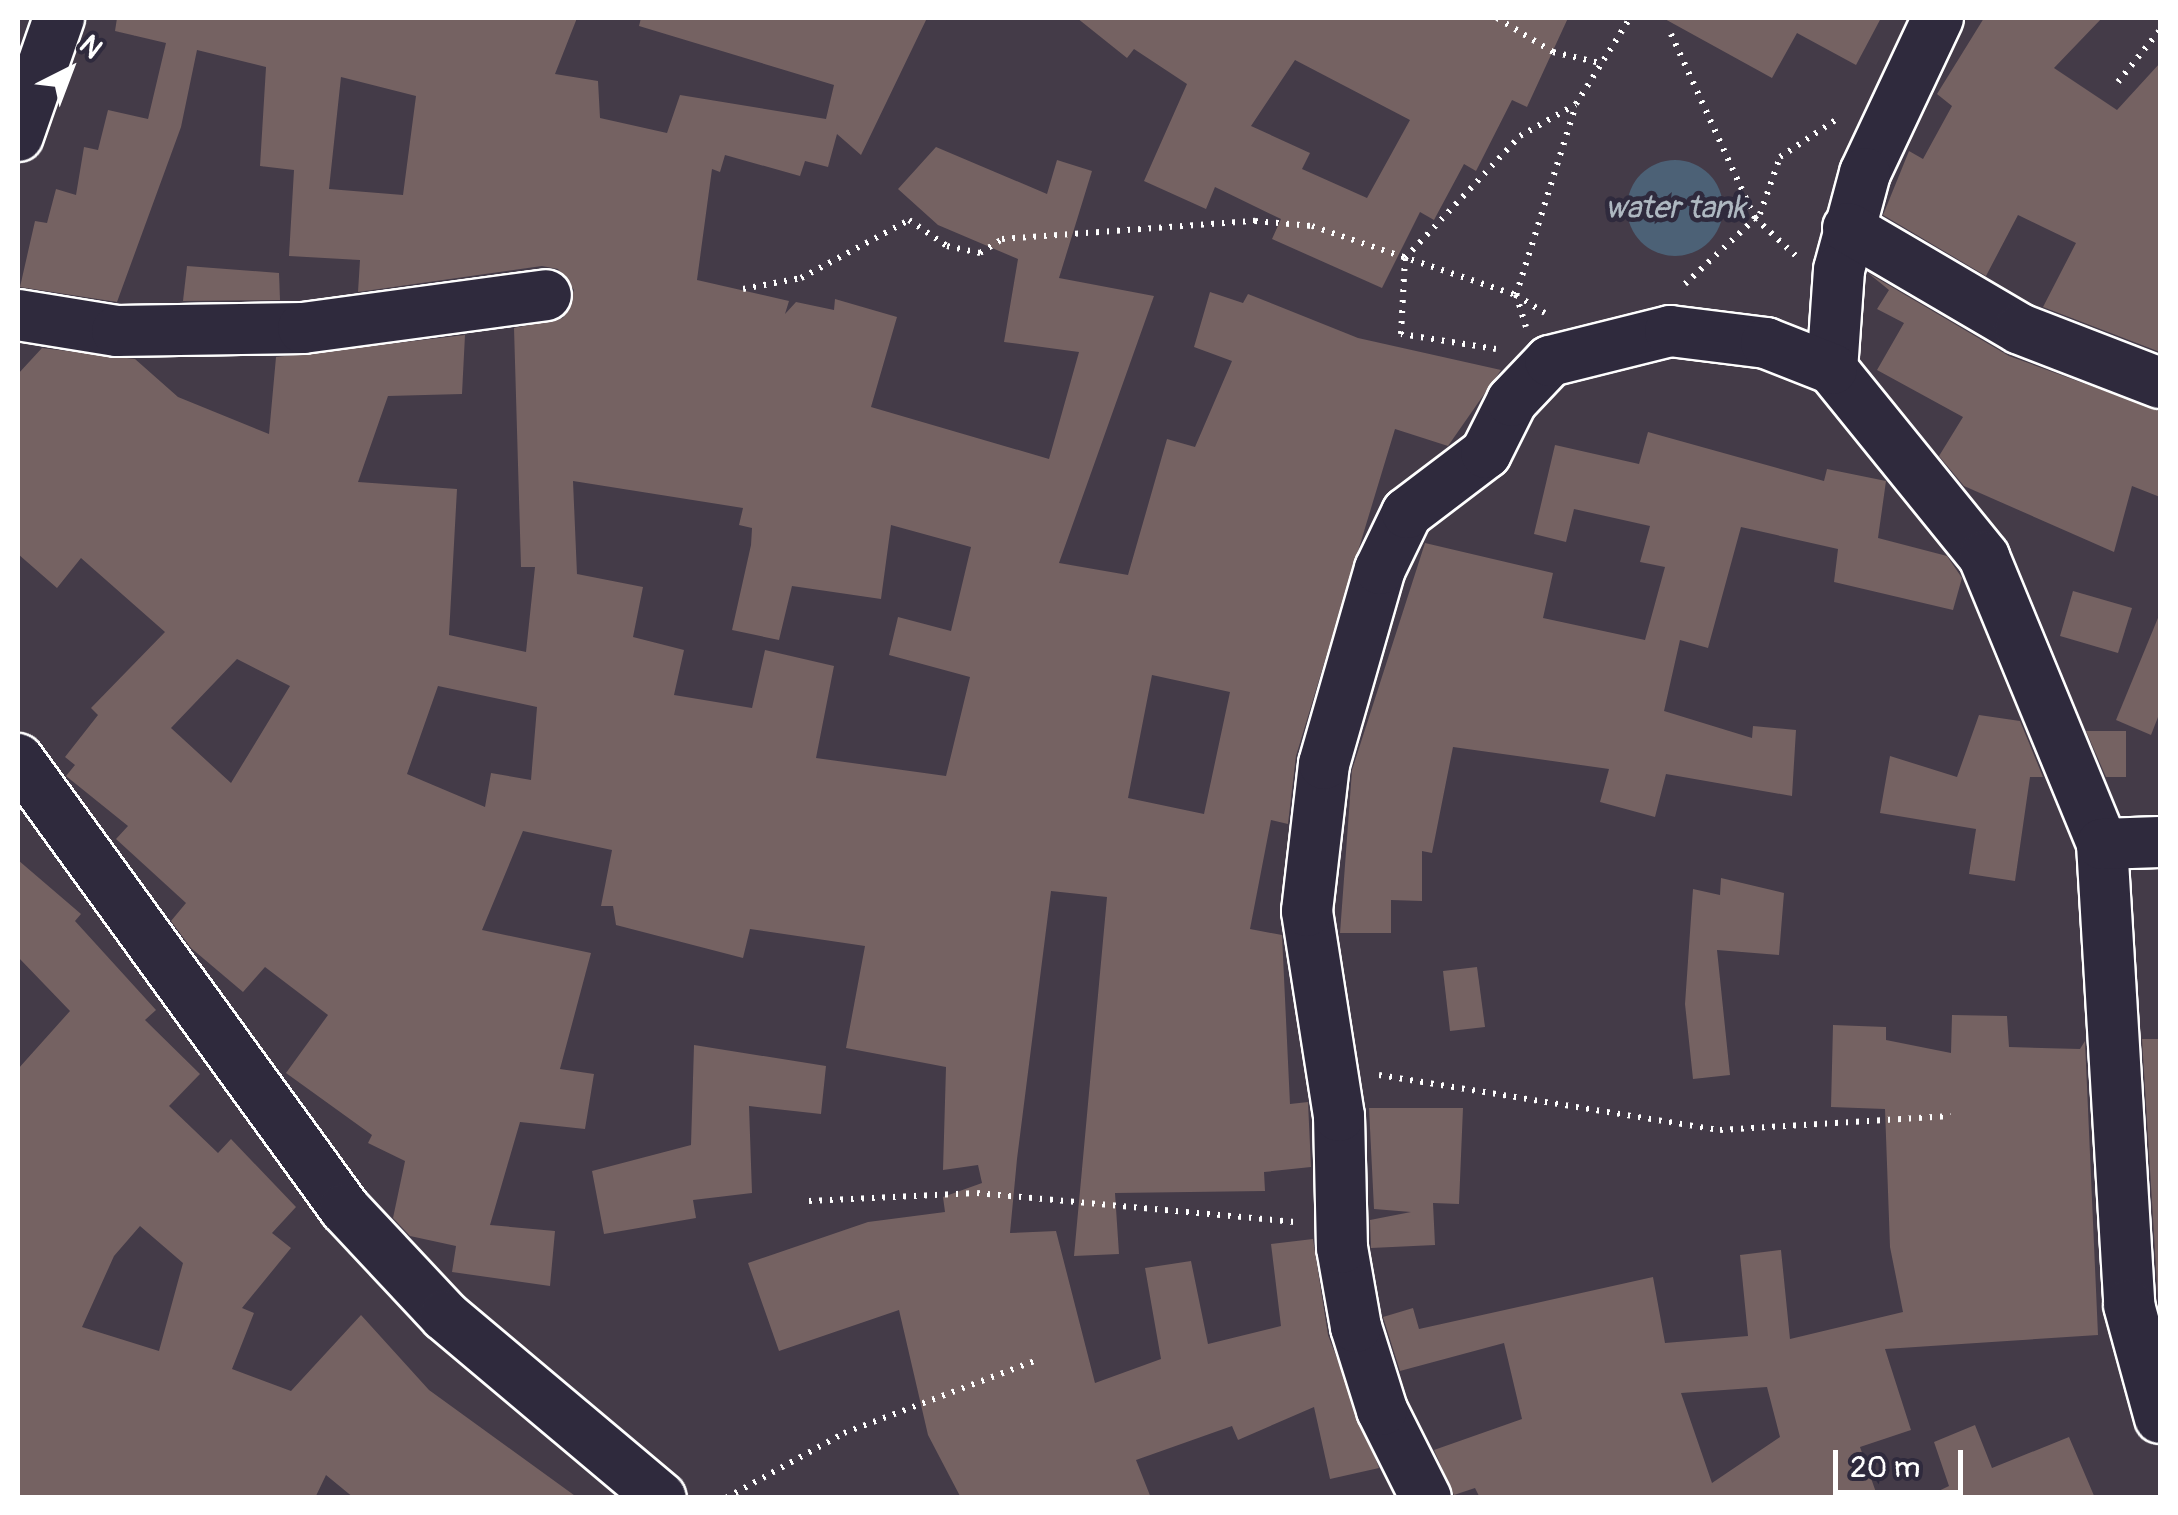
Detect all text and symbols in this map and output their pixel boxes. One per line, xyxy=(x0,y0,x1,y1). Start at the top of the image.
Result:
north arrow xyxy=(20,20,120,120)
text: N xyxy=(72,28,109,67)
water label: water tank xyxy=(1605,189,1745,227)
scale bar xyxy=(1838,1430,1968,1492)
text: 20 m xyxy=(1850,1449,1920,1486)

